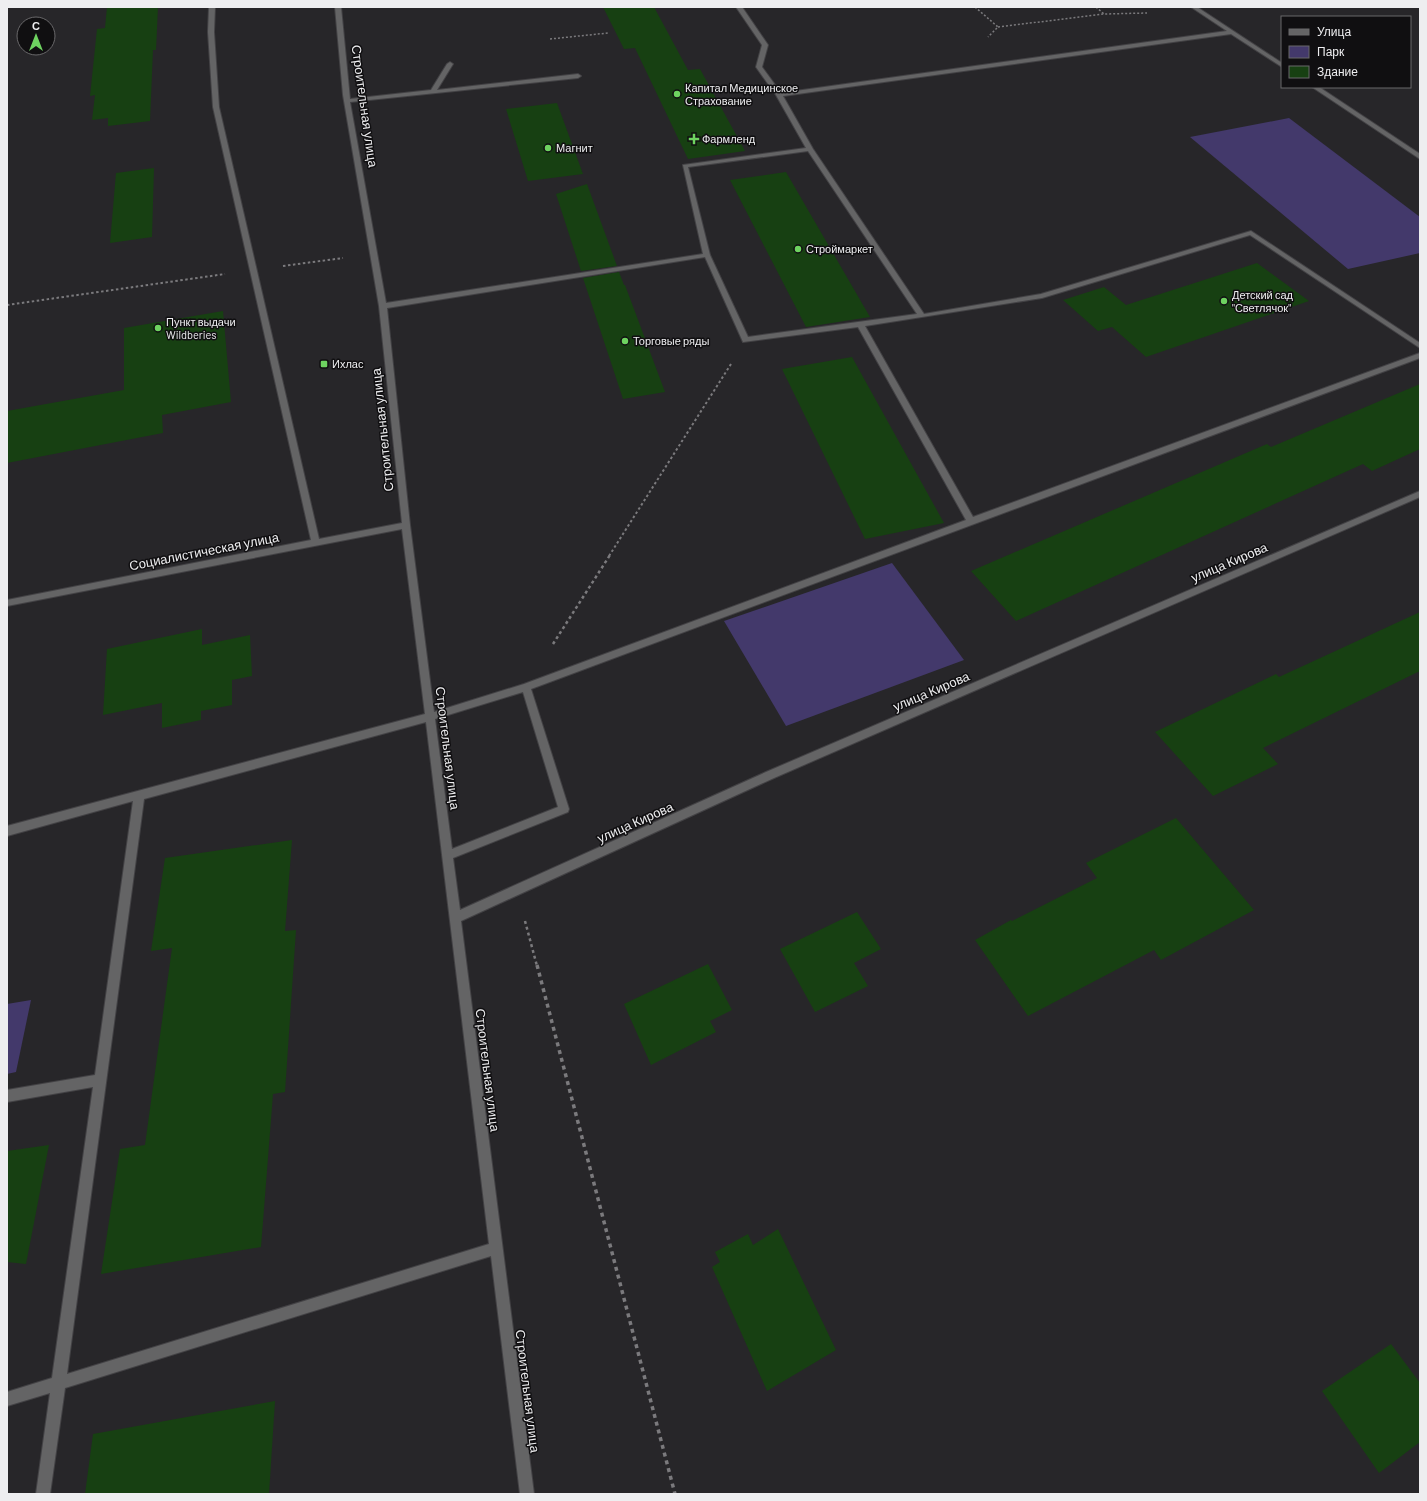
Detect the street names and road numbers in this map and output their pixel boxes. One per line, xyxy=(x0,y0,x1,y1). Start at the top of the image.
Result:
street label: Строительная улица xyxy=(348,44,382,169)
street label: Строительная улица xyxy=(367,367,396,492)
street label: Социалистическая улица xyxy=(128,528,281,573)
street label: улица Кирова xyxy=(1188,538,1270,585)
street label: улица Кирова xyxy=(890,667,972,714)
street label: Строительная улица xyxy=(433,686,464,811)
street label: улица Кирова xyxy=(594,798,676,846)
street label: Строительная улица xyxy=(473,1008,504,1133)
street label: Строительная улица xyxy=(513,1329,544,1454)

